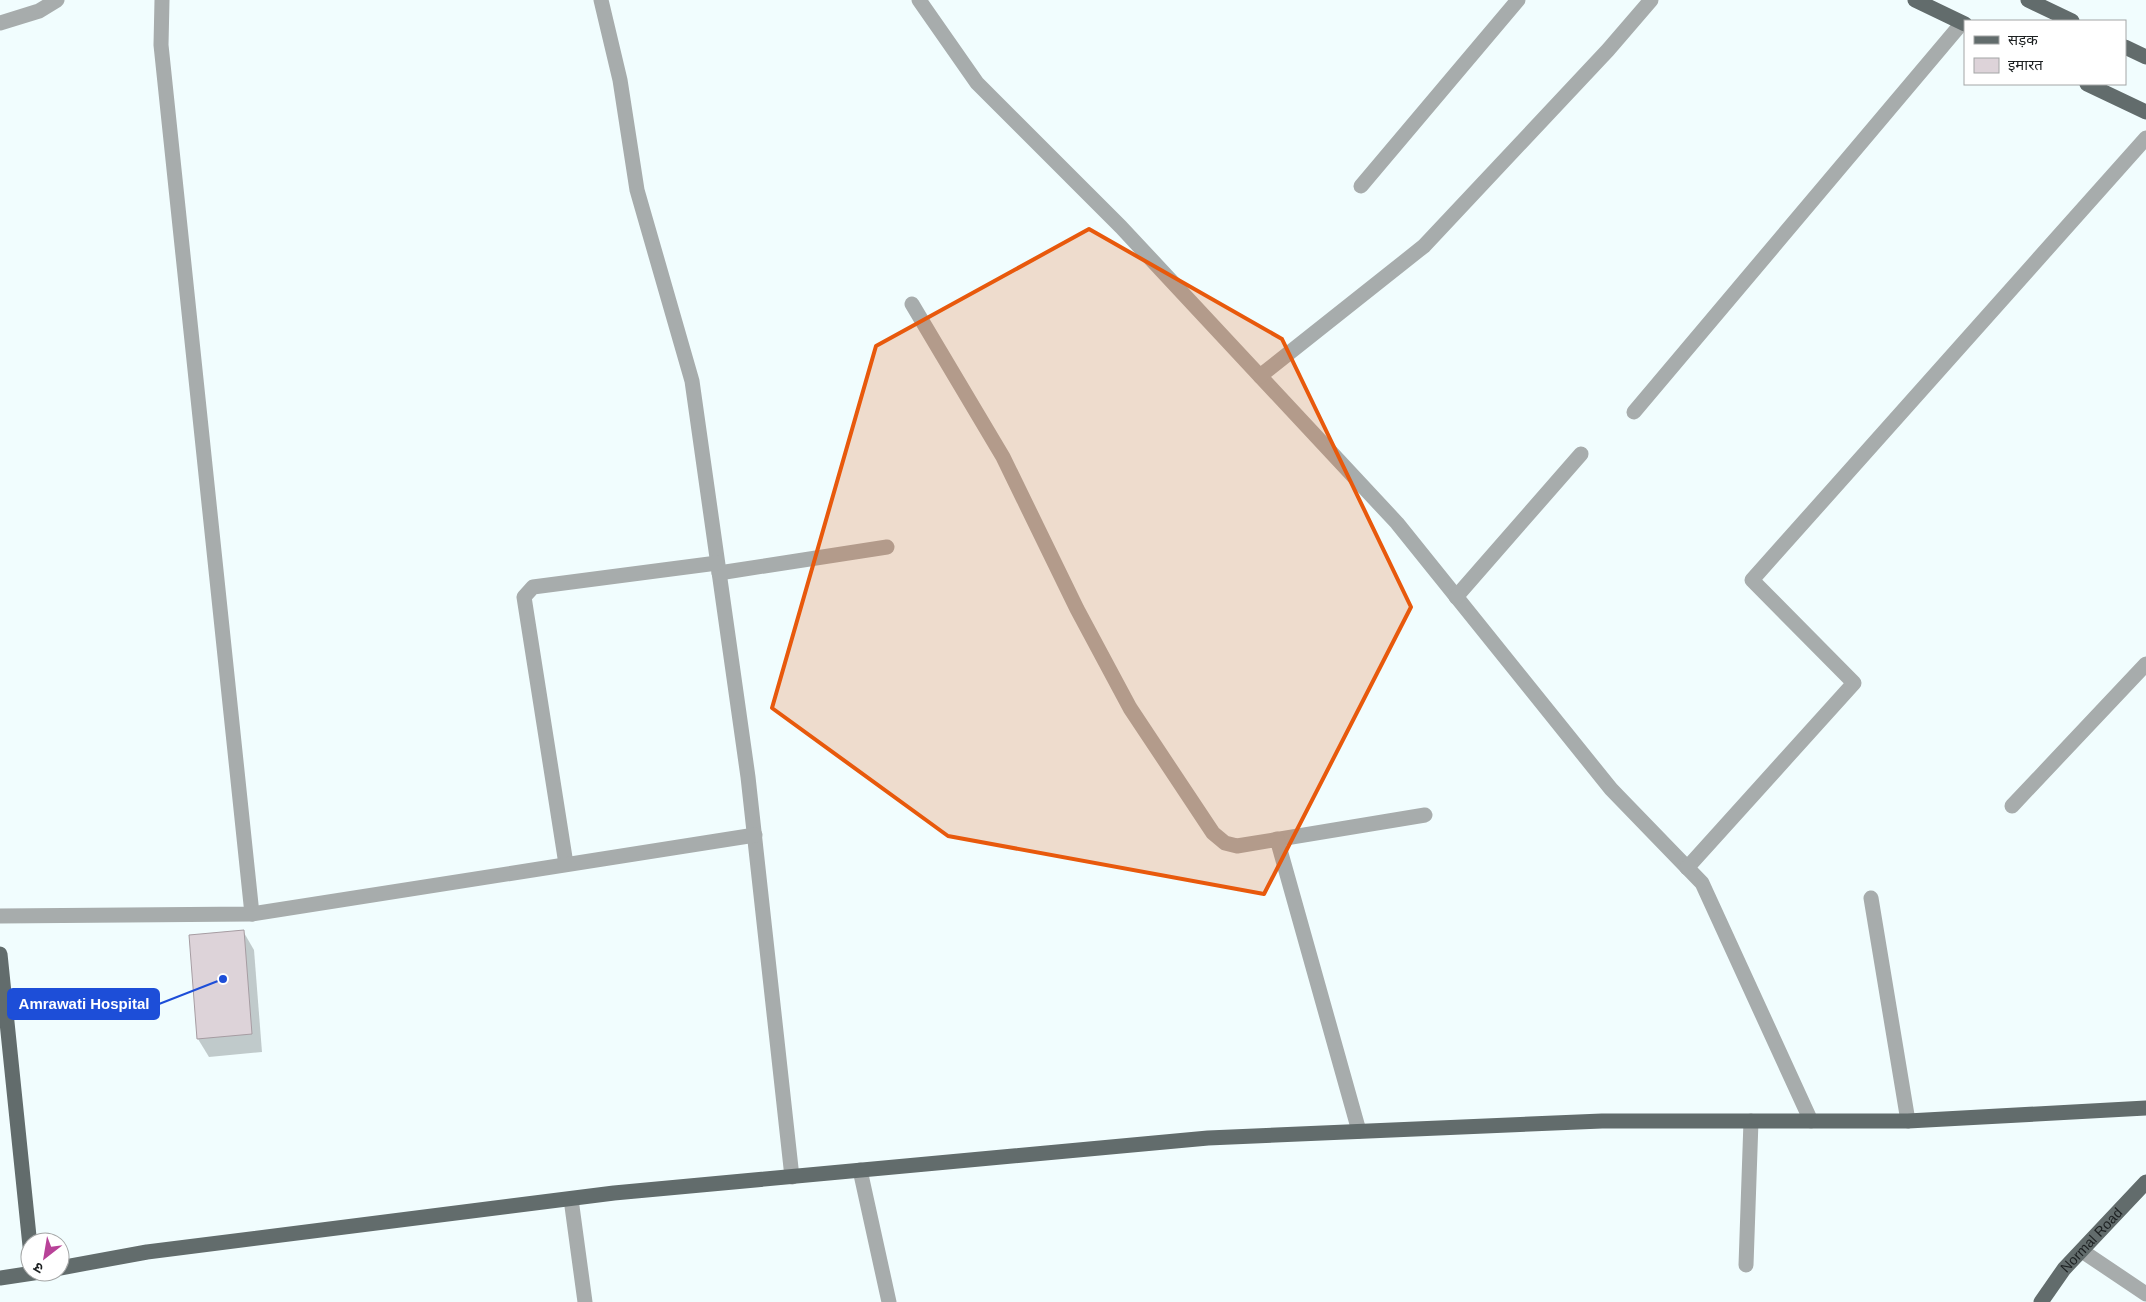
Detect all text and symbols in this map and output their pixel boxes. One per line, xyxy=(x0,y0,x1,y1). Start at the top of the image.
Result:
legend xyxy=(1964,20,2126,85)
text: सड़क xyxy=(2008,31,2038,48)
text: इमारत xyxy=(2008,56,2043,73)
callout: Amrawati Hospital xyxy=(8,989,159,1019)
text: Amrawati Hospital xyxy=(19,995,149,1012)
street label: Normal Road xyxy=(2057,1205,2125,1276)
north arrow xyxy=(20,1232,70,1282)
text: उ xyxy=(30,1259,46,1277)

